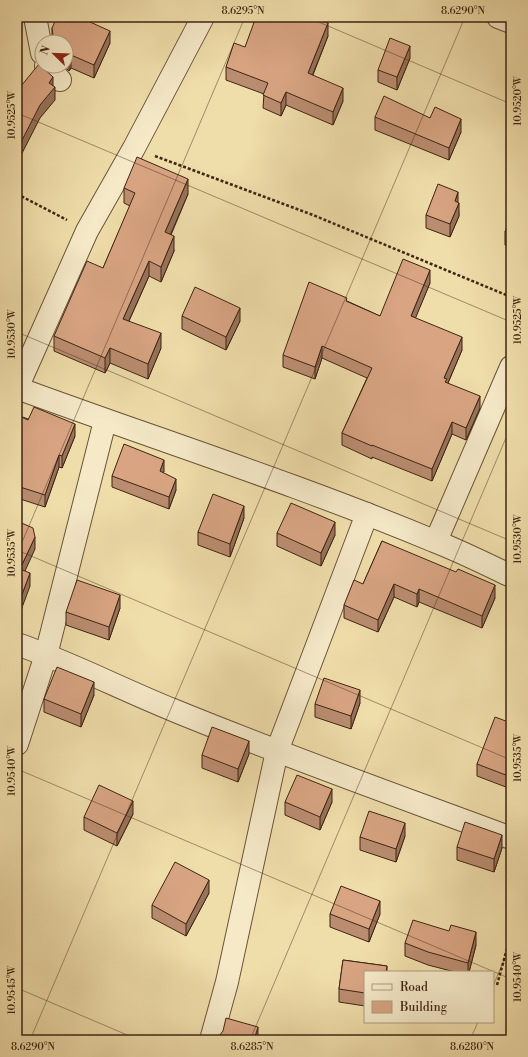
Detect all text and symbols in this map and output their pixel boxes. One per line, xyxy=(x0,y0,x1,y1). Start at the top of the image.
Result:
text: 8.6295°N xyxy=(222,5,265,17)
text: 8.6290°N xyxy=(441,5,486,17)
north arrow xyxy=(34,34,74,74)
text: N xyxy=(38,43,54,57)
text: 10.9520°W xyxy=(512,75,524,126)
text: 10.9525°W xyxy=(6,90,18,139)
text: 10.9525°W xyxy=(512,295,524,344)
text: 10.9530°W xyxy=(6,308,18,359)
text: 10.9530°W xyxy=(512,513,524,564)
text: 10.9535°W xyxy=(6,528,18,577)
text: 10.9535°W xyxy=(512,733,524,782)
text: 10.9540°W xyxy=(6,745,18,796)
text: 10.9540°W xyxy=(512,951,524,1002)
text: 10.9545°W xyxy=(6,965,18,1014)
legend xyxy=(364,971,494,1023)
text: Road xyxy=(400,980,428,995)
text: Building xyxy=(399,1000,448,1015)
text: 8.6290°N xyxy=(11,1041,56,1053)
text: 8.6285°N xyxy=(231,1041,274,1053)
text: 8.6280°N xyxy=(450,1041,495,1053)

